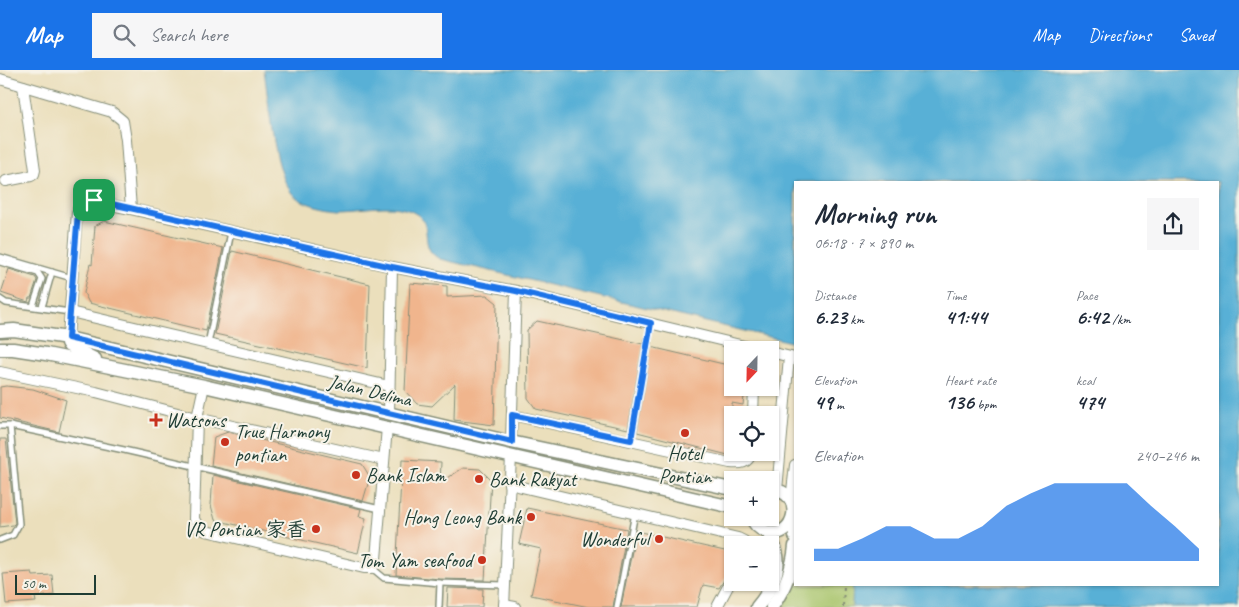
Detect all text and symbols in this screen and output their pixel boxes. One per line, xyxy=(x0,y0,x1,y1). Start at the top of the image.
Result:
search box xyxy=(92,13,442,58)
text: Map xyxy=(25,20,62,50)
icon: search xyxy=(110,21,138,49)
text: Search here xyxy=(150,23,228,47)
text: Map xyxy=(1033,24,1060,46)
text: Directions xyxy=(1088,24,1151,46)
text: Saved xyxy=(1179,24,1214,46)
pin xyxy=(73,179,115,221)
icon: arrive xyxy=(80,186,108,214)
text: Morning run xyxy=(814,196,936,231)
button: share xyxy=(1147,198,1199,250)
text: 06:18 · 7 × 890 m xyxy=(814,233,913,253)
text: Distance xyxy=(814,287,856,304)
text: Time xyxy=(945,287,966,304)
text: Pace xyxy=(1076,287,1098,304)
text: 6.23 xyxy=(814,304,847,330)
text: 41:44 xyxy=(945,304,987,330)
text: 6:42 xyxy=(1076,304,1109,330)
text: km xyxy=(847,311,864,328)
text: /km xyxy=(1109,311,1131,328)
north arrow xyxy=(724,341,779,396)
map controls xyxy=(724,341,779,591)
street label: Jalan Delima xyxy=(325,369,416,413)
text: Elevation xyxy=(814,372,857,389)
text: Heart rate xyxy=(945,372,996,389)
text: kcal xyxy=(1076,372,1095,389)
text: 49 xyxy=(814,389,833,415)
text: 136 xyxy=(945,389,974,415)
text: 474 xyxy=(1076,389,1104,415)
text: m xyxy=(833,396,844,413)
text: bpm xyxy=(974,396,996,413)
button: locate xyxy=(724,406,779,461)
place label: Watsons xyxy=(166,408,228,433)
marker: Watsons xyxy=(150,414,162,426)
place label: True Harmony pontian xyxy=(235,419,330,467)
marker: Hotel Pontian xyxy=(679,427,691,439)
marker: True Harmony pontian xyxy=(219,436,231,448)
place label: Hotel Pontian xyxy=(659,441,712,489)
text: Elevation xyxy=(814,446,863,466)
text: 240–246 m xyxy=(1136,446,1199,466)
place label: Bank Islam xyxy=(366,463,447,488)
place label: Bank Rakyat xyxy=(489,467,579,492)
marker: Bank Islam xyxy=(350,469,362,481)
button: + xyxy=(724,471,779,526)
marker: Bank Rakyat xyxy=(473,473,485,485)
place label: Hong Leong Bank xyxy=(403,505,523,530)
marker: Hong Leong Bank xyxy=(525,511,537,523)
place label: VR Pontian 家香 xyxy=(184,517,306,542)
marker: VR Pontian 家香 xyxy=(310,523,322,535)
place label: Wonderful xyxy=(580,527,653,552)
marker: Wonderful xyxy=(653,533,665,545)
button: − xyxy=(724,536,779,591)
place label: Tom Yam seafood xyxy=(358,548,475,573)
marker: Tom Yam seafood xyxy=(476,554,488,566)
scale bar xyxy=(15,572,96,595)
text: 50 m xyxy=(22,575,46,592)

